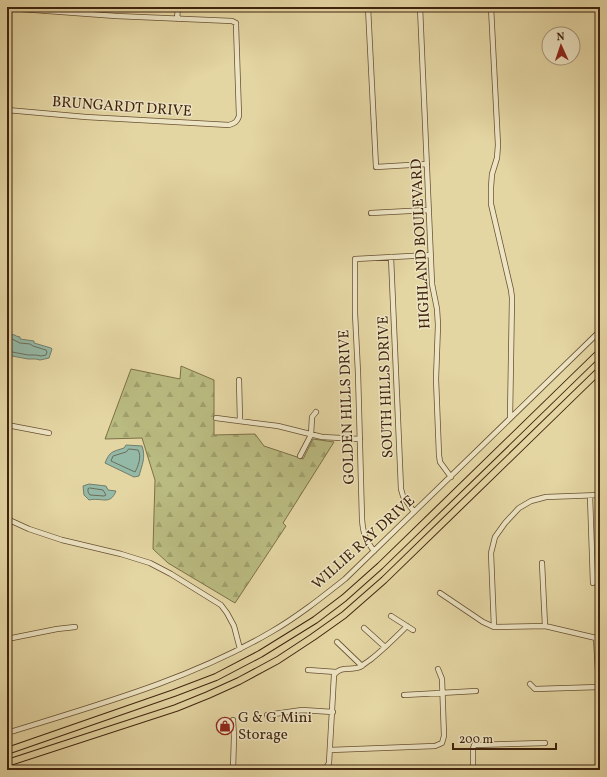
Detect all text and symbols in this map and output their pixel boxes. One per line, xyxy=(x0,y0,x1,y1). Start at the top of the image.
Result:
north arrow xyxy=(541,26,581,66)
text: N xyxy=(556,30,565,45)
street label: BRUNGARDT DRIVE xyxy=(51,92,193,123)
street label: HIGHLAND BOULEVARD xyxy=(407,158,436,330)
street label: SOUTH HILLS DRIVE xyxy=(374,315,399,459)
street label: GOLDEN HILLS DRIVE xyxy=(334,329,361,485)
street label: WILLIE RAY DRIVE xyxy=(308,491,420,595)
place label: G & G Mini Storage xyxy=(238,708,312,746)
shop icon: G & G Mini Storage xyxy=(215,716,235,736)
scale bar xyxy=(453,725,556,751)
text: 200 m xyxy=(459,732,493,748)

